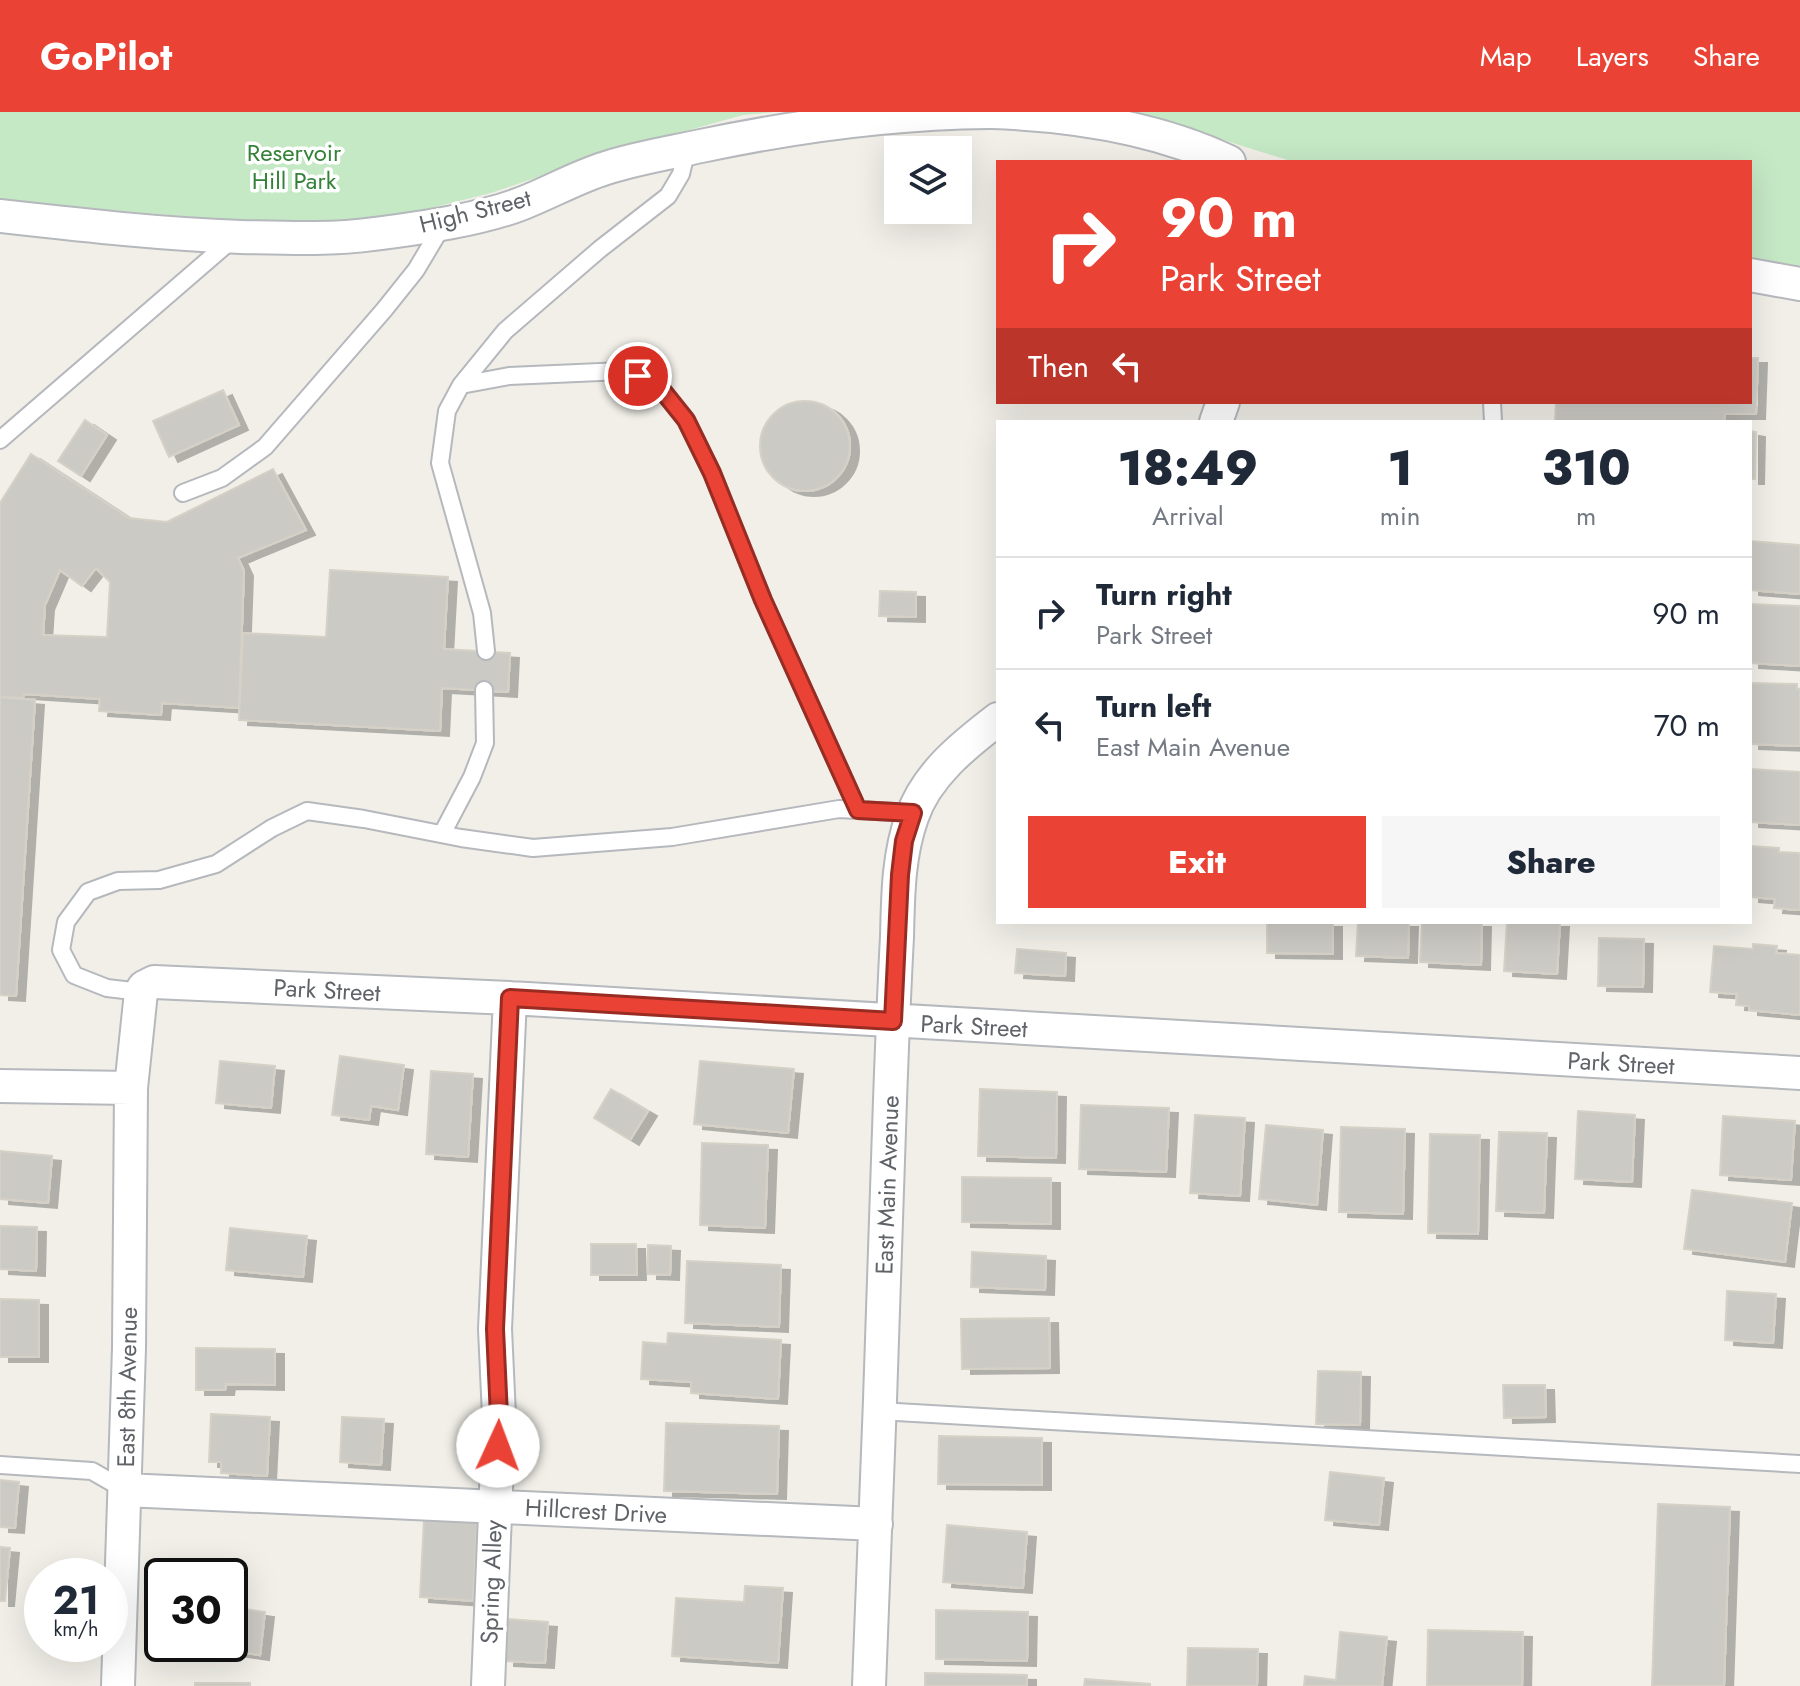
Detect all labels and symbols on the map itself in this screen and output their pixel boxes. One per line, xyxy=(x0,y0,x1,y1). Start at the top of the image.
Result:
park label: Reservoir Hill Park xyxy=(247,135,342,198)
street label: High Street xyxy=(415,180,535,242)
pin xyxy=(604,342,672,410)
street label: Park Street xyxy=(273,970,382,1010)
street label: Park Street xyxy=(920,1006,1029,1046)
street label: Park Street xyxy=(1567,1043,1676,1083)
street label: East Main Avenue xyxy=(866,1095,908,1275)
street label: East 8th Avenue xyxy=(108,1306,146,1468)
position arrow xyxy=(456,1404,540,1488)
street label: Hillcrest Drive xyxy=(524,1490,668,1532)
street label: Spring Alley xyxy=(471,1519,511,1645)
speed limit sign: 30 xyxy=(144,1558,248,1662)

